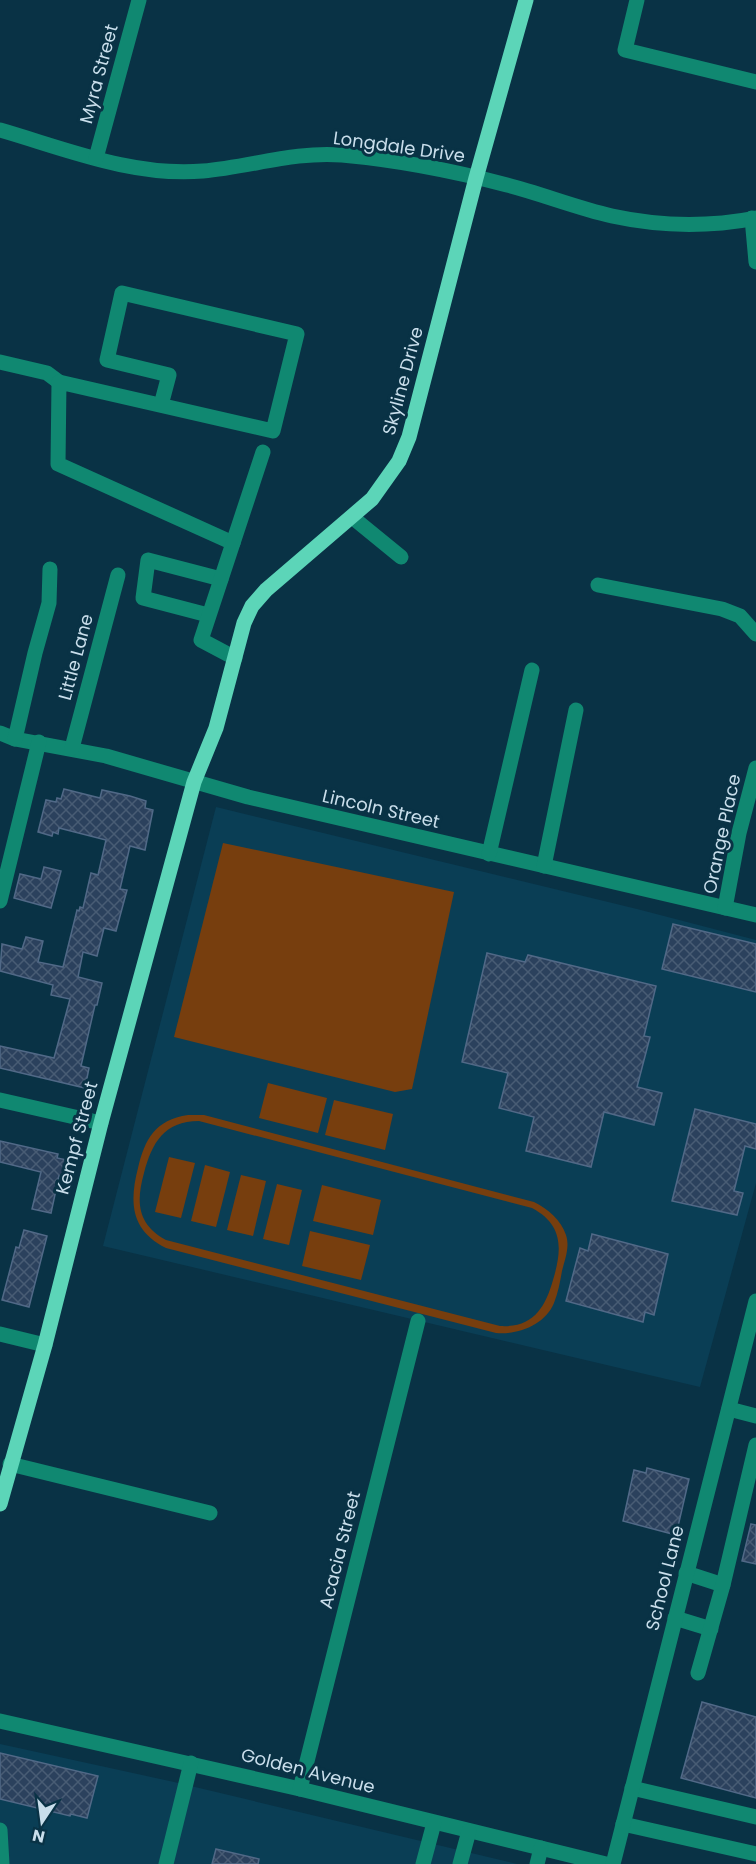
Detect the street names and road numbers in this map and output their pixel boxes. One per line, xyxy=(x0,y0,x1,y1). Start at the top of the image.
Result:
street label: Myra Street xyxy=(73,21,124,126)
street label: Longdale Drive xyxy=(332,125,467,168)
street label: Skyline Drive xyxy=(376,324,429,438)
street label: Little Lane xyxy=(52,611,99,703)
street label: Orange Place xyxy=(697,772,746,896)
street label: Lincoln Street xyxy=(320,783,442,834)
street label: Kempf Street xyxy=(49,1079,104,1197)
street label: Acacia Street xyxy=(313,1489,366,1611)
street label: School Lane xyxy=(639,1522,690,1633)
street label: Golden Avenue xyxy=(239,1742,378,1799)

